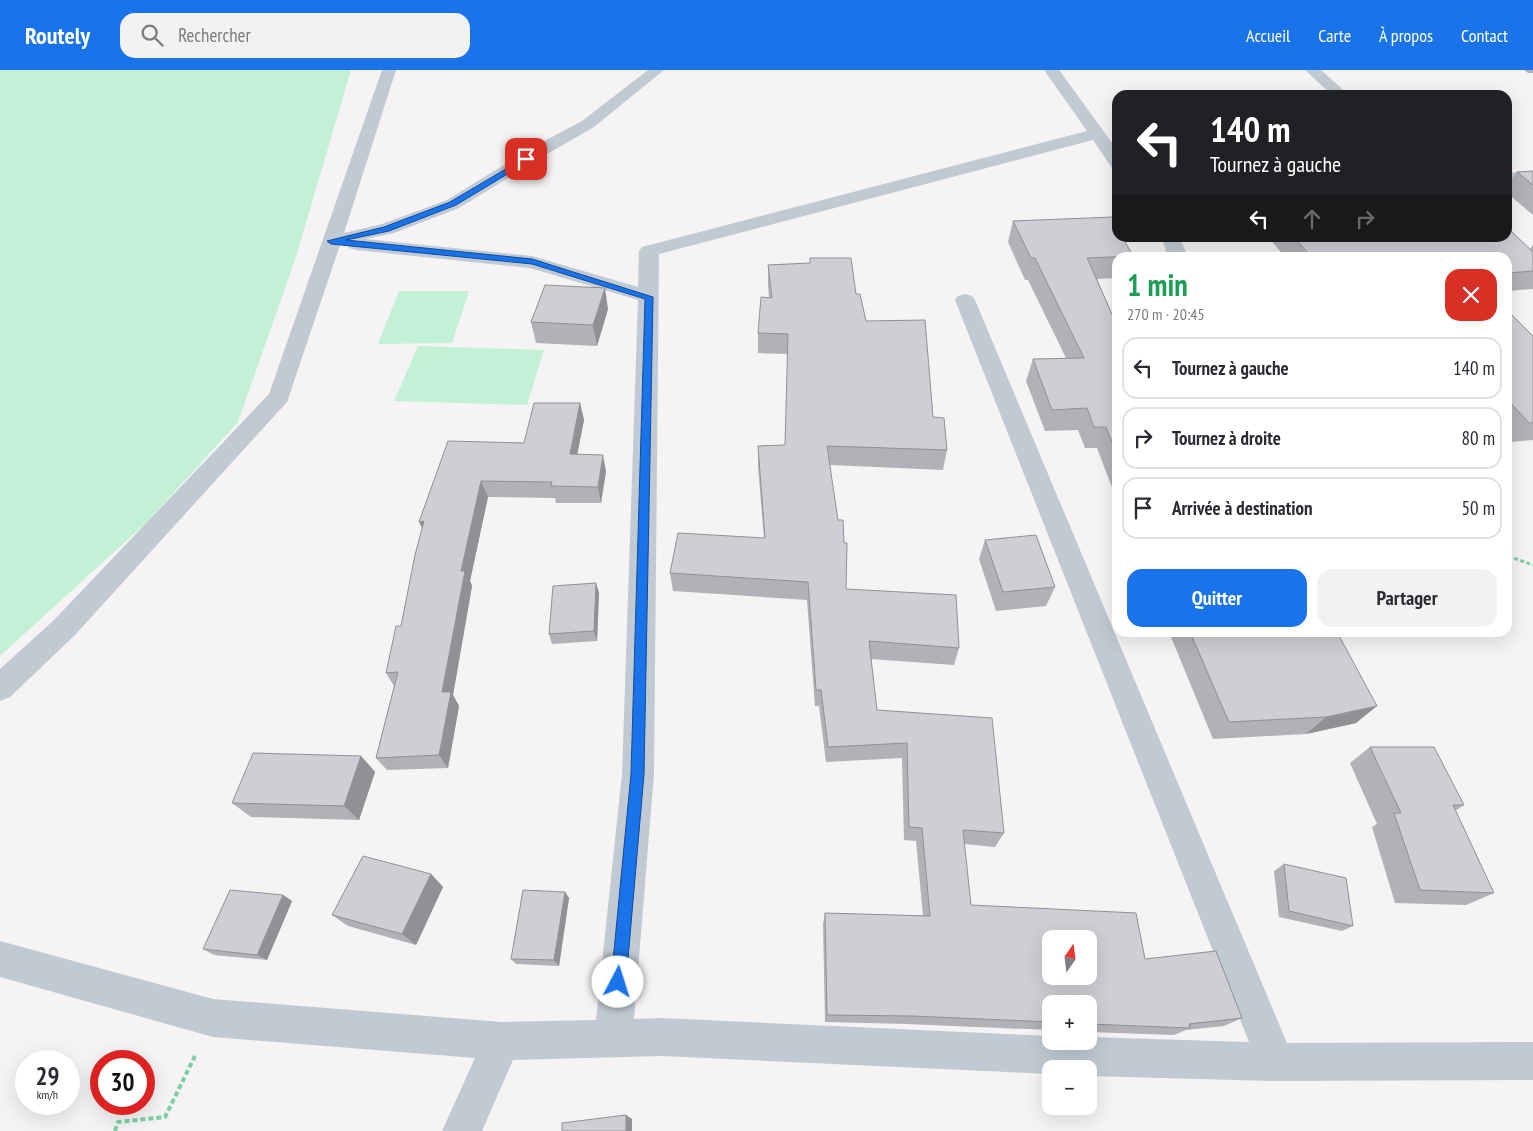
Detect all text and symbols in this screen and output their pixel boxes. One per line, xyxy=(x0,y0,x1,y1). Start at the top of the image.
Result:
search box xyxy=(120,13,470,58)
text: Routely xyxy=(25,20,90,51)
icon: search xyxy=(138,21,166,49)
text: Rechercher xyxy=(178,23,251,47)
text: Accueil xyxy=(1246,24,1290,47)
text: Carte xyxy=(1318,24,1351,47)
text: À propos xyxy=(1379,24,1433,47)
text: Contact xyxy=(1461,24,1508,47)
text: 140 m xyxy=(1210,106,1291,152)
icon: left xyxy=(1127,110,1192,175)
pin xyxy=(505,138,547,180)
icon: arrive xyxy=(512,145,540,173)
text: Tournez à gauche xyxy=(1210,150,1341,178)
icon: left xyxy=(1245,205,1273,233)
icon: ahead xyxy=(1298,205,1326,233)
icon: right xyxy=(1351,205,1379,233)
text: 1 min xyxy=(1127,265,1188,304)
button: close xyxy=(1445,269,1497,321)
text: 270 m · 20:45 xyxy=(1127,304,1205,324)
icon: left xyxy=(1129,354,1157,382)
text: Tournez à gauche xyxy=(1172,356,1289,380)
text: 140 m xyxy=(1453,356,1495,380)
icon: right xyxy=(1129,424,1157,452)
text: Tournez à droite xyxy=(1172,426,1281,450)
text: 80 m xyxy=(1462,426,1495,450)
icon: arrive xyxy=(1129,494,1157,522)
text: Arrivée à destination xyxy=(1172,496,1313,520)
text: 50 m xyxy=(1462,496,1495,520)
button: Quitter xyxy=(1127,569,1307,627)
button: Partager xyxy=(1317,569,1497,627)
north arrow xyxy=(1042,930,1098,985)
map controls xyxy=(1042,930,1097,1115)
position arrow xyxy=(591,955,643,1007)
button: + xyxy=(1042,995,1097,1050)
speed limit sign: 30 xyxy=(90,1050,155,1115)
text: 29 xyxy=(36,1060,59,1092)
button: − xyxy=(1042,1060,1097,1115)
text: km/h xyxy=(37,1087,58,1102)

